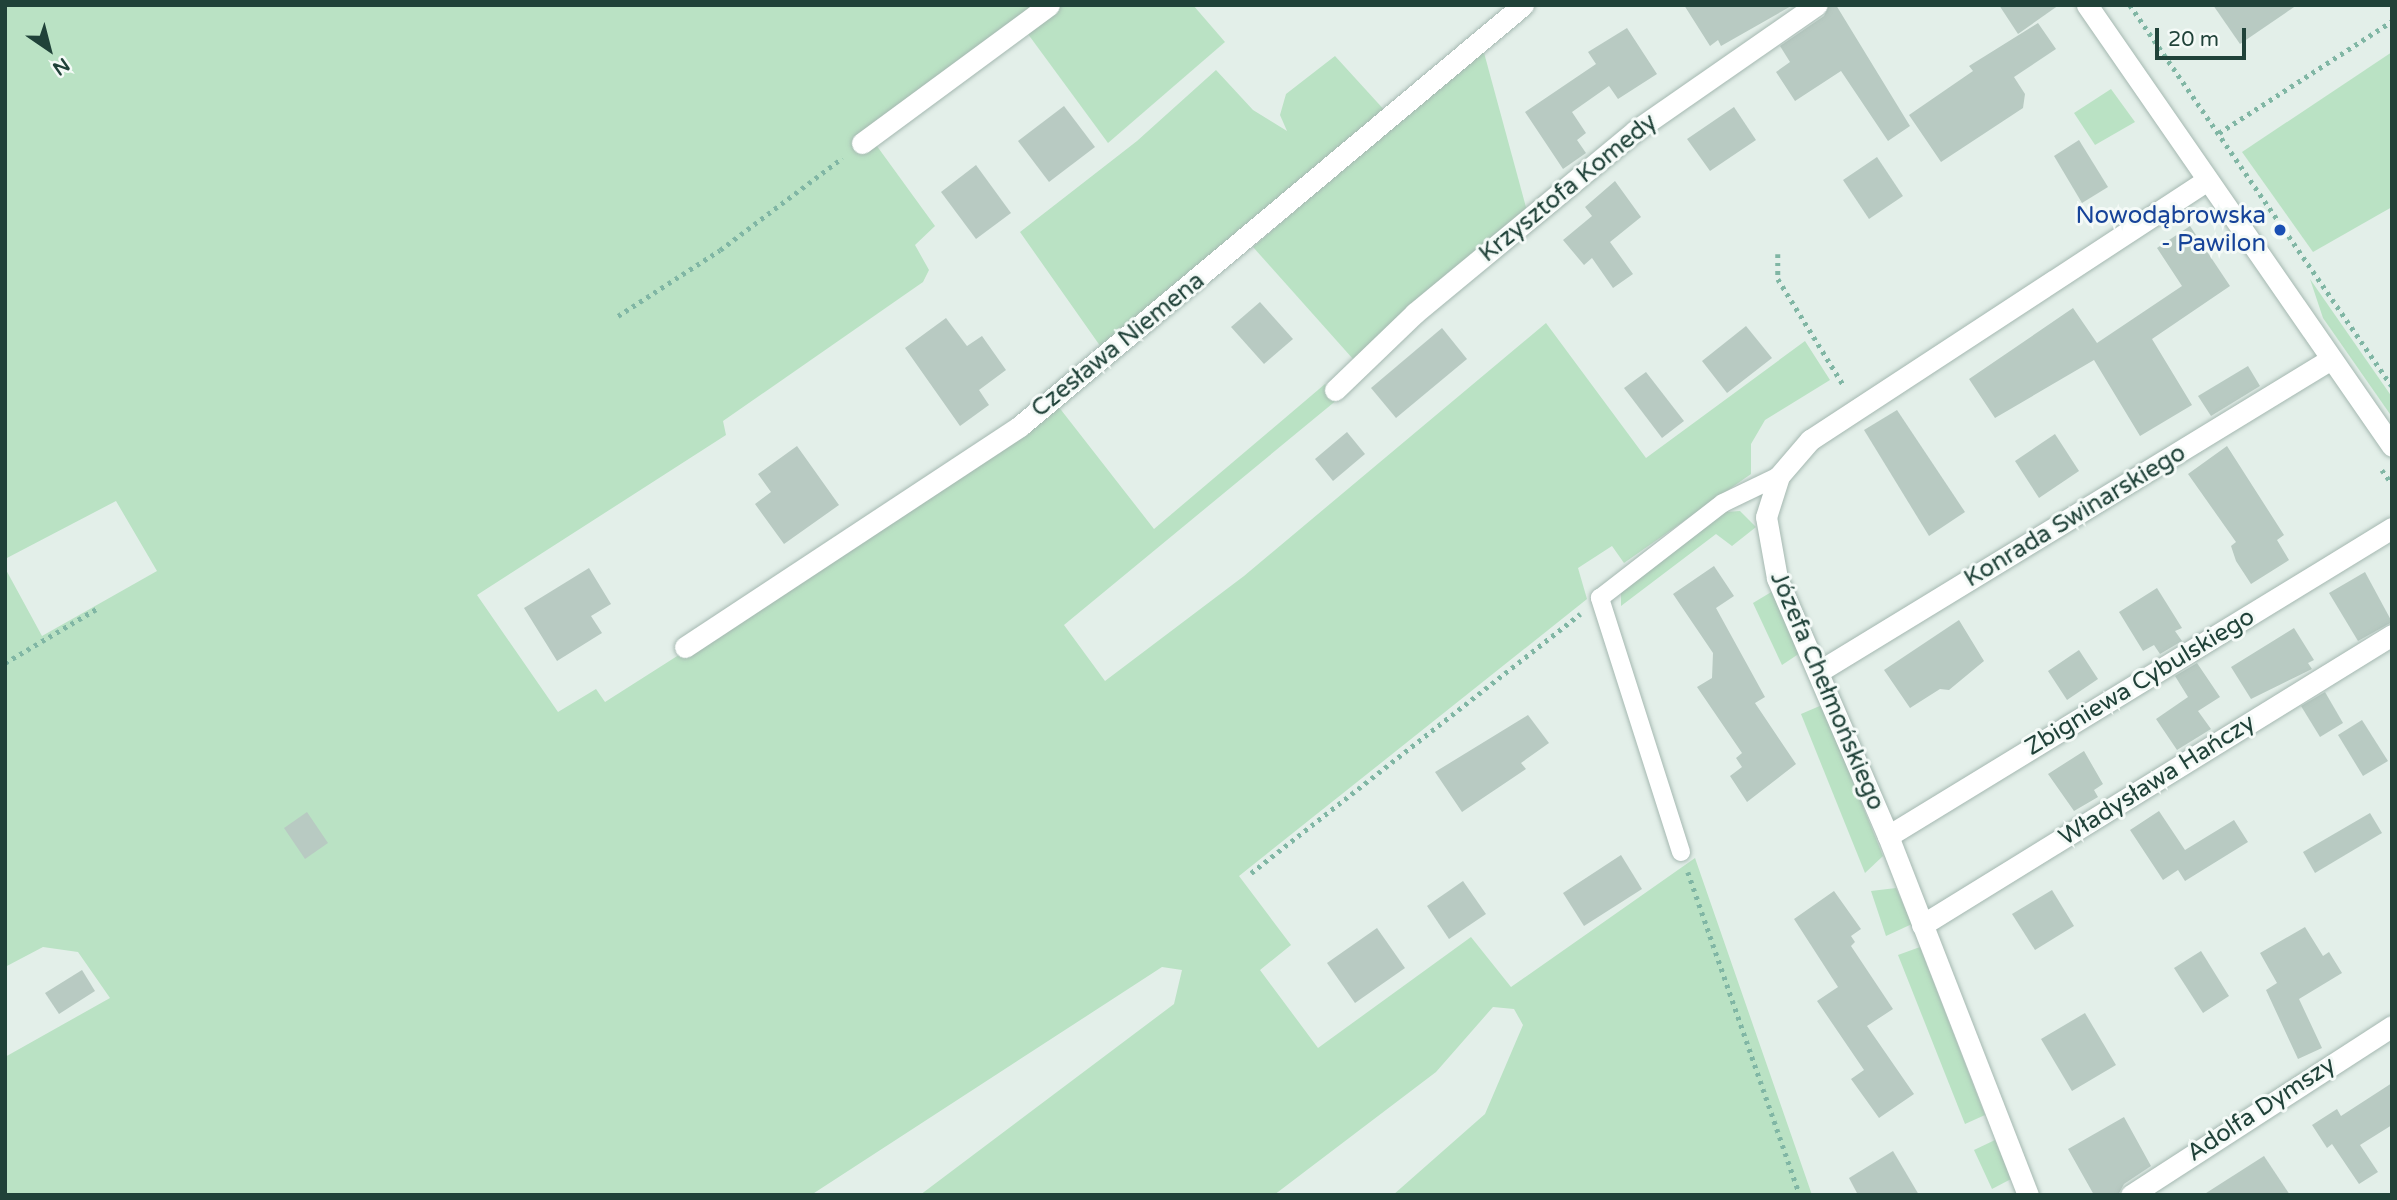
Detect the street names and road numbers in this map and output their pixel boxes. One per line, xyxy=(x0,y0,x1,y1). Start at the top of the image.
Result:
street label: Krzysztofa Komedy xyxy=(1473,108,1663,268)
street label: Czesława Niemena xyxy=(1026,266,1210,424)
street label: Konrada Swinarskiego xyxy=(1959,438,2191,594)
street label: Józefa Chełmońskiego xyxy=(1764,568,1890,814)
street label: Zbigniewa Cybulskiego xyxy=(2020,602,2260,762)
street label: Władysława Hańczy xyxy=(2054,708,2260,852)
street label: Adolfa Dymszy xyxy=(2181,1050,2341,1168)

